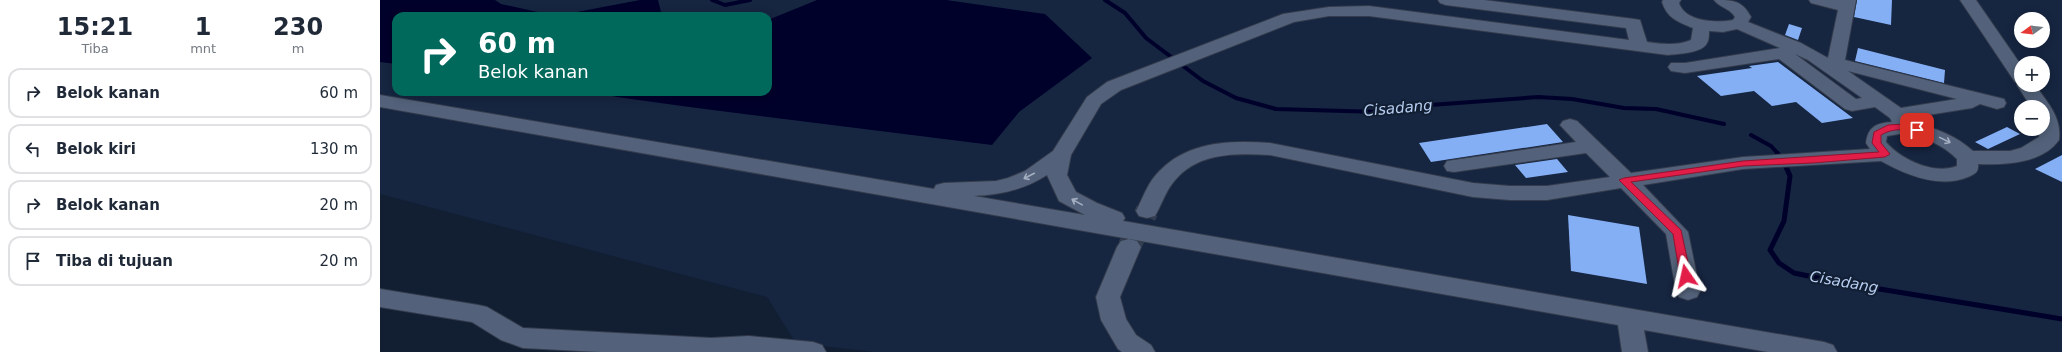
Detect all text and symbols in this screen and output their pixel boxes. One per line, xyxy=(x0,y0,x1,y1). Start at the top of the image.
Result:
north arrow xyxy=(2014,12,2050,48)
map controls xyxy=(2014,12,2050,136)
text: 15:21 xyxy=(57,13,133,41)
text: 1 xyxy=(195,13,211,41)
text: 230 xyxy=(273,13,323,41)
text: 60 m xyxy=(478,27,556,60)
icon: right xyxy=(412,28,464,80)
text: Tiba xyxy=(81,41,109,56)
text: mnt xyxy=(190,41,216,56)
text: m xyxy=(292,41,304,56)
button: + xyxy=(2014,56,2050,92)
text: Belok kanan xyxy=(478,61,589,82)
icon: right xyxy=(22,82,44,104)
text: Belok kanan xyxy=(56,84,160,102)
text: 60 m xyxy=(320,84,358,102)
water label: Cisadang xyxy=(1363,96,1433,120)
button: − xyxy=(2014,100,2050,136)
pin xyxy=(1900,113,1934,147)
icon: arrive xyxy=(1906,119,1928,141)
one-way arrow xyxy=(1938,137,1950,144)
icon: left xyxy=(22,138,44,160)
text: Belok kiri xyxy=(56,140,136,158)
text: 130 m xyxy=(310,140,358,158)
one-way arrow xyxy=(1023,173,1035,180)
icon: right xyxy=(22,194,44,216)
text: Belok kanan xyxy=(56,196,160,214)
text: 20 m xyxy=(320,196,358,214)
one-way arrow xyxy=(1071,198,1083,205)
icon: arrive xyxy=(22,250,44,272)
text: Tiba di tujuan xyxy=(56,252,173,270)
text: 20 m xyxy=(320,252,358,270)
position arrow xyxy=(1665,255,1707,297)
water label: Cisadang xyxy=(1808,267,1880,297)

